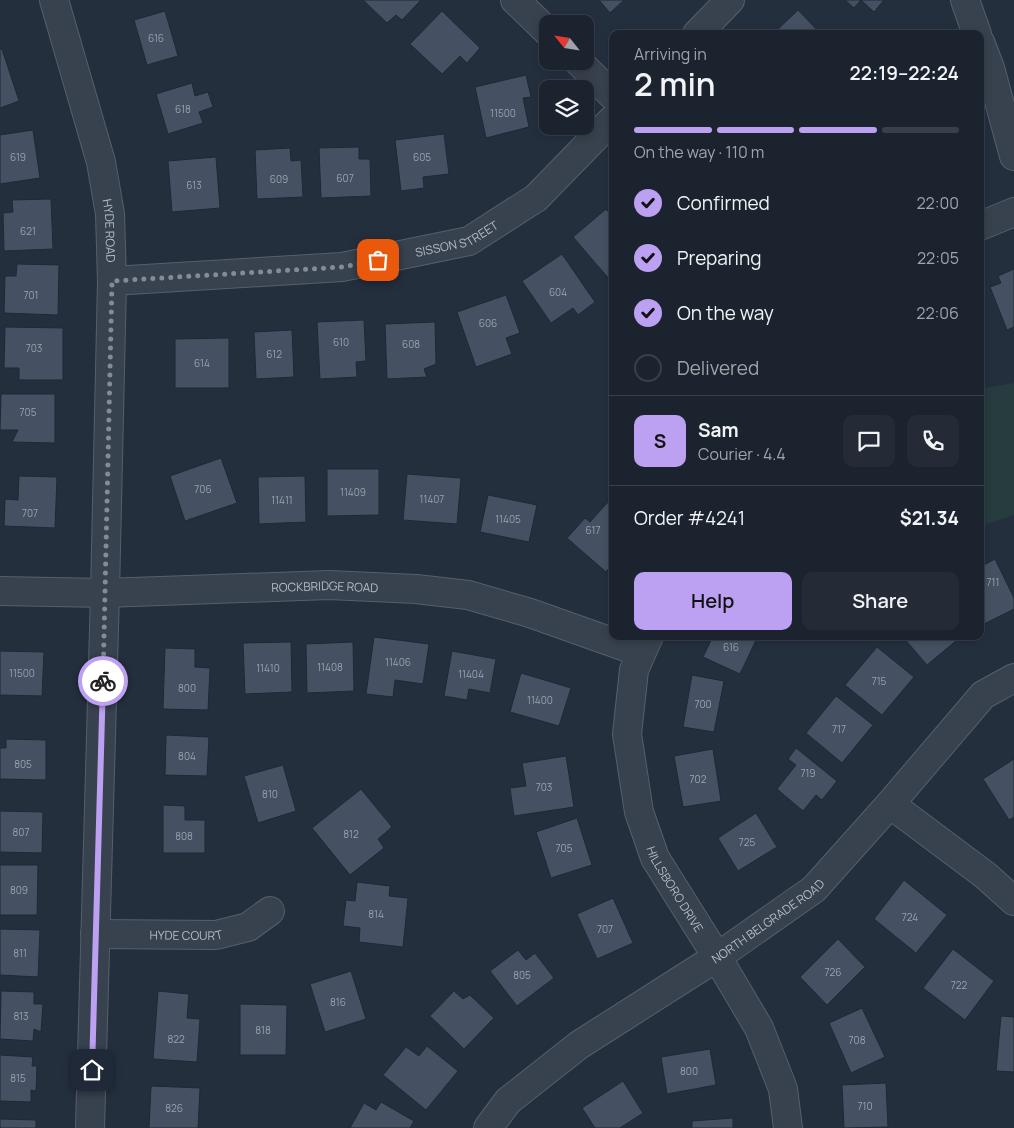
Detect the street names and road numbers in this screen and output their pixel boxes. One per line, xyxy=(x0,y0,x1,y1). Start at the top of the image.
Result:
street label: HYDE ROAD xyxy=(99,197,120,263)
street label: SISSON STREET xyxy=(414,216,502,260)
street label: ROCKBRIDGE ROAD xyxy=(271,577,379,596)
street label: HILLSBORO DRIVE xyxy=(643,844,708,935)
street label: NORTH BELGRADE ROAD xyxy=(708,875,828,967)
street label: HYDE COURT xyxy=(150,925,225,943)

